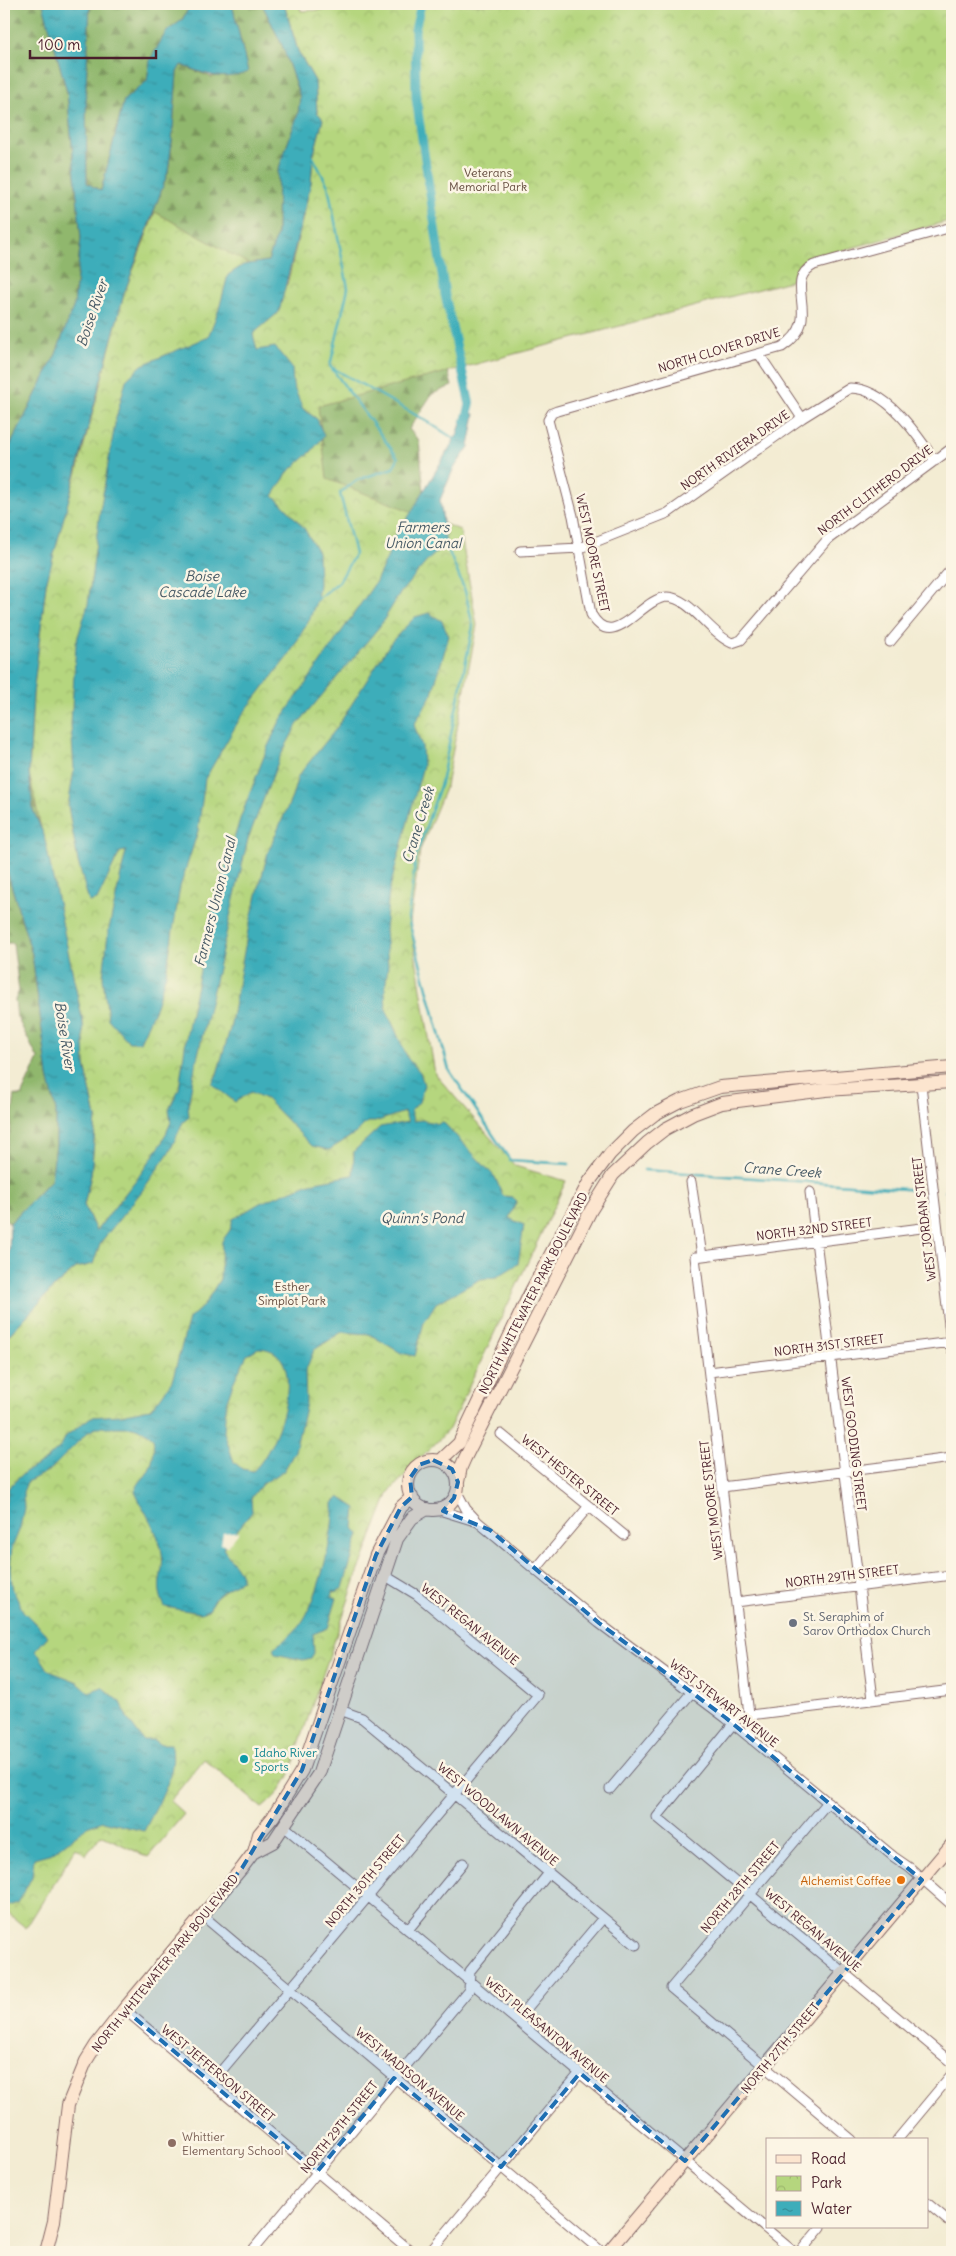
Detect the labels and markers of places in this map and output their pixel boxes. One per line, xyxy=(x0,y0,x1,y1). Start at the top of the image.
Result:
place label: St. Seraphim of Sarov Orthodox Church xyxy=(803,1609,931,1638)
marker: St. Seraphim of Sarov Orthodox Church xyxy=(787,1617,799,1629)
place label: Idaho River Sports xyxy=(254,1745,317,1774)
marker: Idaho River Sports xyxy=(238,1753,250,1765)
place label: Alchemist Coffee xyxy=(801,1873,891,1888)
marker: Alchemist Coffee xyxy=(895,1874,907,1886)
place label: Whittier Elementary School xyxy=(182,2129,283,2158)
marker: Whittier Elementary School xyxy=(166,2137,178,2149)

